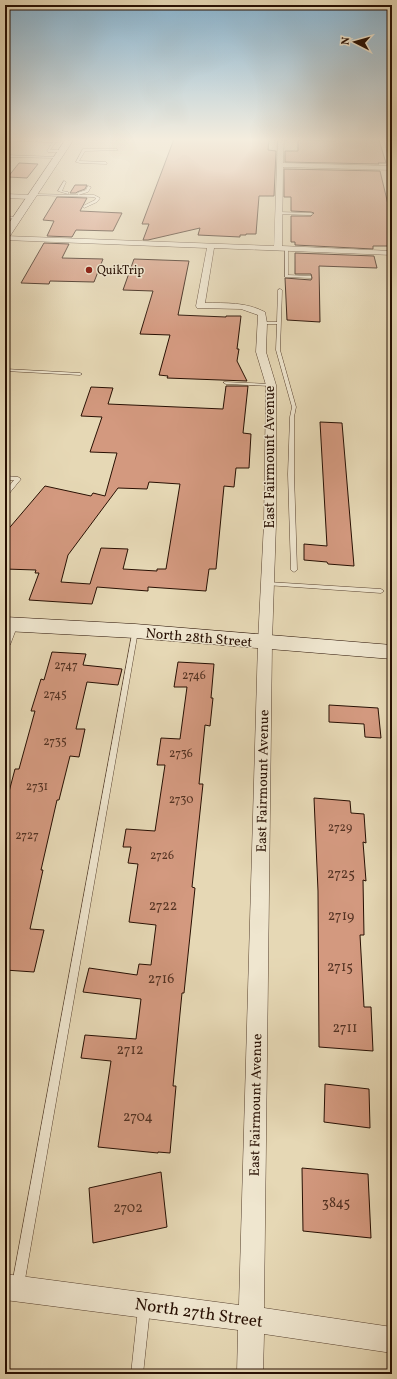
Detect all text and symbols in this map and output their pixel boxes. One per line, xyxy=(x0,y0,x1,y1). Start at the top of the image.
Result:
north arrow xyxy=(335,22,375,62)
text: N xyxy=(339,36,354,46)
place label: QuikTrip xyxy=(97,263,144,279)
marker: QuikTrip xyxy=(84,265,94,275)
street label: East Fairmount Avenue xyxy=(261,385,280,528)
street label: North 28th Street xyxy=(145,624,253,653)
house number: 2747 xyxy=(54,658,78,674)
house number: 2746 xyxy=(182,668,206,684)
house number: 2745 xyxy=(43,687,67,703)
street label: East Fairmount Avenue xyxy=(253,709,274,853)
house number: 2735 xyxy=(43,734,67,750)
house number: 2736 xyxy=(169,746,193,762)
house number: 2731 xyxy=(26,779,48,795)
house number: 2730 xyxy=(169,792,193,808)
house number: 2729 xyxy=(328,820,352,836)
house number: 2727 xyxy=(15,828,39,844)
house number: 2726 xyxy=(150,848,174,864)
house number: 2725 xyxy=(327,865,355,884)
house number: 2722 xyxy=(149,897,177,916)
house number: 2719 xyxy=(328,907,354,926)
house number: 2715 xyxy=(327,958,353,977)
house number: 2716 xyxy=(148,970,174,989)
house number: 2711 xyxy=(333,1019,357,1038)
street label: East Fairmount Avenue xyxy=(246,1033,267,1177)
house number: 2712 xyxy=(117,1041,143,1060)
house number: 2704 xyxy=(123,1108,153,1127)
house number: 3845 xyxy=(322,1194,350,1213)
house number: 2702 xyxy=(113,1199,143,1218)
street label: North 27th Street xyxy=(133,1293,264,1334)

